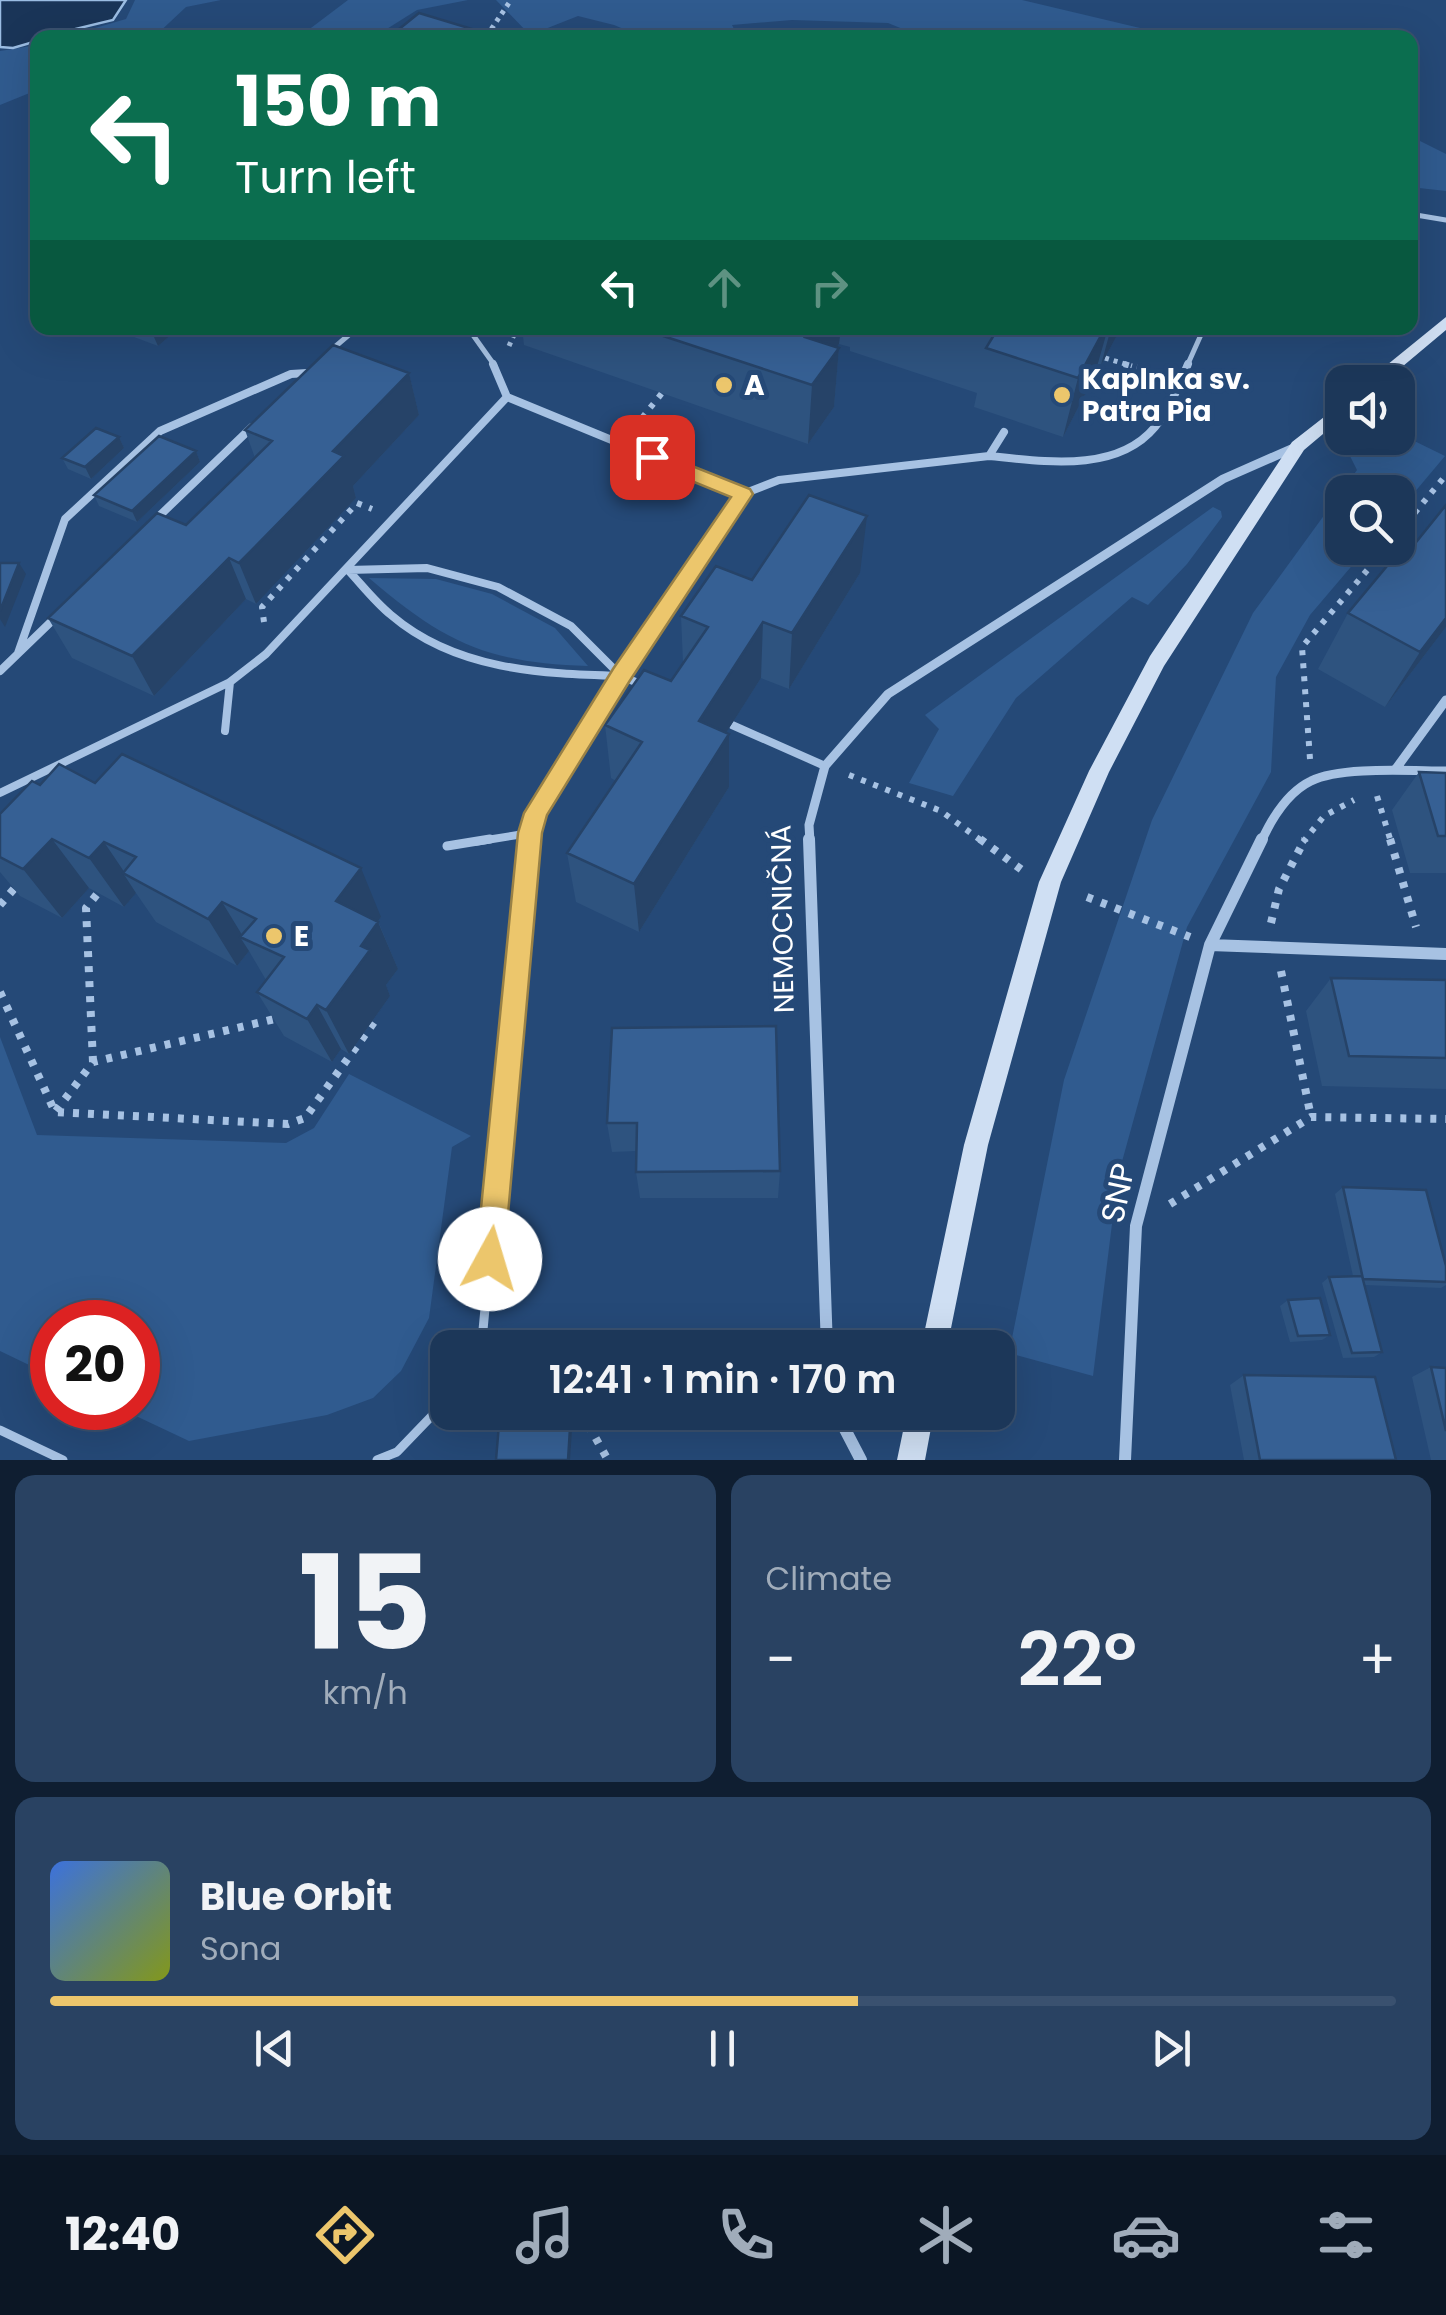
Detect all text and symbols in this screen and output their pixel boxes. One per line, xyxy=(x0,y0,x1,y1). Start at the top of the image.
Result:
text: 150 m xyxy=(235,52,441,151)
icon: left xyxy=(70,70,200,200)
text: Turn left xyxy=(235,146,416,209)
icon: left xyxy=(592,260,647,315)
icon: ahead xyxy=(697,260,752,315)
icon: right xyxy=(802,260,857,315)
place label: Kaplnka sv. Patra Pia xyxy=(1082,360,1250,431)
map controls xyxy=(1325,365,1415,565)
button: sound xyxy=(1325,365,1415,455)
place label: A xyxy=(744,366,765,405)
marker: A xyxy=(713,374,735,396)
marker: Kaplnka sv. Patra Pia xyxy=(1051,384,1073,406)
pin xyxy=(610,415,695,500)
icon: arrive xyxy=(625,430,680,485)
button: search xyxy=(1325,475,1415,565)
street label: NEMOCNIČNÁ xyxy=(761,824,804,1014)
place label: E xyxy=(294,917,309,956)
marker: E xyxy=(263,925,285,947)
street label: SNP xyxy=(1089,1159,1146,1227)
position arrow xyxy=(438,1207,542,1311)
speed limit sign: 20 xyxy=(30,1300,160,1430)
text: 12:41 · 1 min · 170 m xyxy=(549,1353,896,1406)
text: 15 xyxy=(299,1512,432,1695)
text: Climate xyxy=(766,1556,892,1601)
text: 22° xyxy=(1017,1607,1137,1712)
text: − xyxy=(766,1621,796,1698)
text: + xyxy=(1358,1621,1396,1698)
text: km/h xyxy=(323,1670,408,1715)
text: Blue Orbit xyxy=(200,1870,392,1923)
text: Sona xyxy=(200,1926,281,1971)
icon: previous xyxy=(247,2021,302,2076)
icon: pause xyxy=(695,2021,750,2076)
icon: next xyxy=(1144,2021,1199,2076)
icon: directions xyxy=(310,2200,380,2270)
icon: music xyxy=(510,2200,580,2270)
icon: phone xyxy=(711,2200,781,2270)
icon: climate xyxy=(911,2200,981,2270)
icon: car xyxy=(1111,2200,1181,2270)
icon: filters xyxy=(1311,2200,1381,2270)
text: 12:40 xyxy=(65,2203,180,2266)

